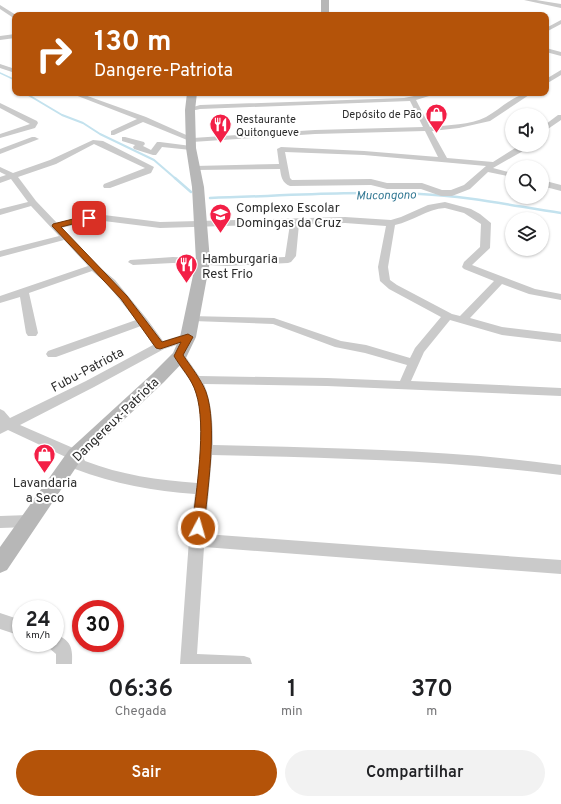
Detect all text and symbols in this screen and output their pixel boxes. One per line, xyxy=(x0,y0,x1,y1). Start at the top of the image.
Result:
text: 130 m xyxy=(94,25,172,61)
icon: right xyxy=(28,28,80,80)
text: Dangere-Patriota xyxy=(94,60,233,83)
shop icon: Depósito de Pão xyxy=(424,101,450,134)
place label: Depósito de Pão xyxy=(342,108,422,122)
map controls xyxy=(505,108,549,256)
button: sound xyxy=(505,108,549,152)
restaurant icon: Restaurante Quitongueve xyxy=(207,112,233,145)
place label: Restaurante Quitongueve xyxy=(236,113,299,140)
button: search xyxy=(505,160,549,204)
water label: Mucongono xyxy=(356,187,417,205)
pin xyxy=(72,201,106,235)
school or university icon: Complexo Escolar Domingas da Cruz xyxy=(208,201,234,234)
place label: Complexo Escolar Domingas da Cruz xyxy=(236,201,342,232)
icon: arrive xyxy=(78,207,100,229)
button: layers xyxy=(505,212,549,256)
restaurant icon: Hamburgaria Rest Frio xyxy=(173,252,199,285)
place label: Hamburgaria Rest Frio xyxy=(202,252,278,283)
street label: Fubu-Patriota xyxy=(49,345,127,397)
street label: Dangereux-Patriota xyxy=(70,375,163,466)
shop icon: Lavandaria a Seco xyxy=(32,441,58,474)
place label: Lavandaria a Seco xyxy=(13,476,77,507)
position arrow xyxy=(177,507,219,549)
speed limit sign: 30 xyxy=(72,600,124,652)
text: 24 xyxy=(25,608,51,634)
text: km/h xyxy=(26,629,50,642)
text: 06:36 xyxy=(108,675,173,705)
text: 1 xyxy=(287,675,297,705)
text: 370 xyxy=(411,675,453,705)
text: Chegada xyxy=(115,704,166,720)
text: min xyxy=(281,704,303,720)
text: m xyxy=(426,704,437,720)
button: Sair xyxy=(16,750,277,796)
button: Compartilhar xyxy=(285,750,545,796)

